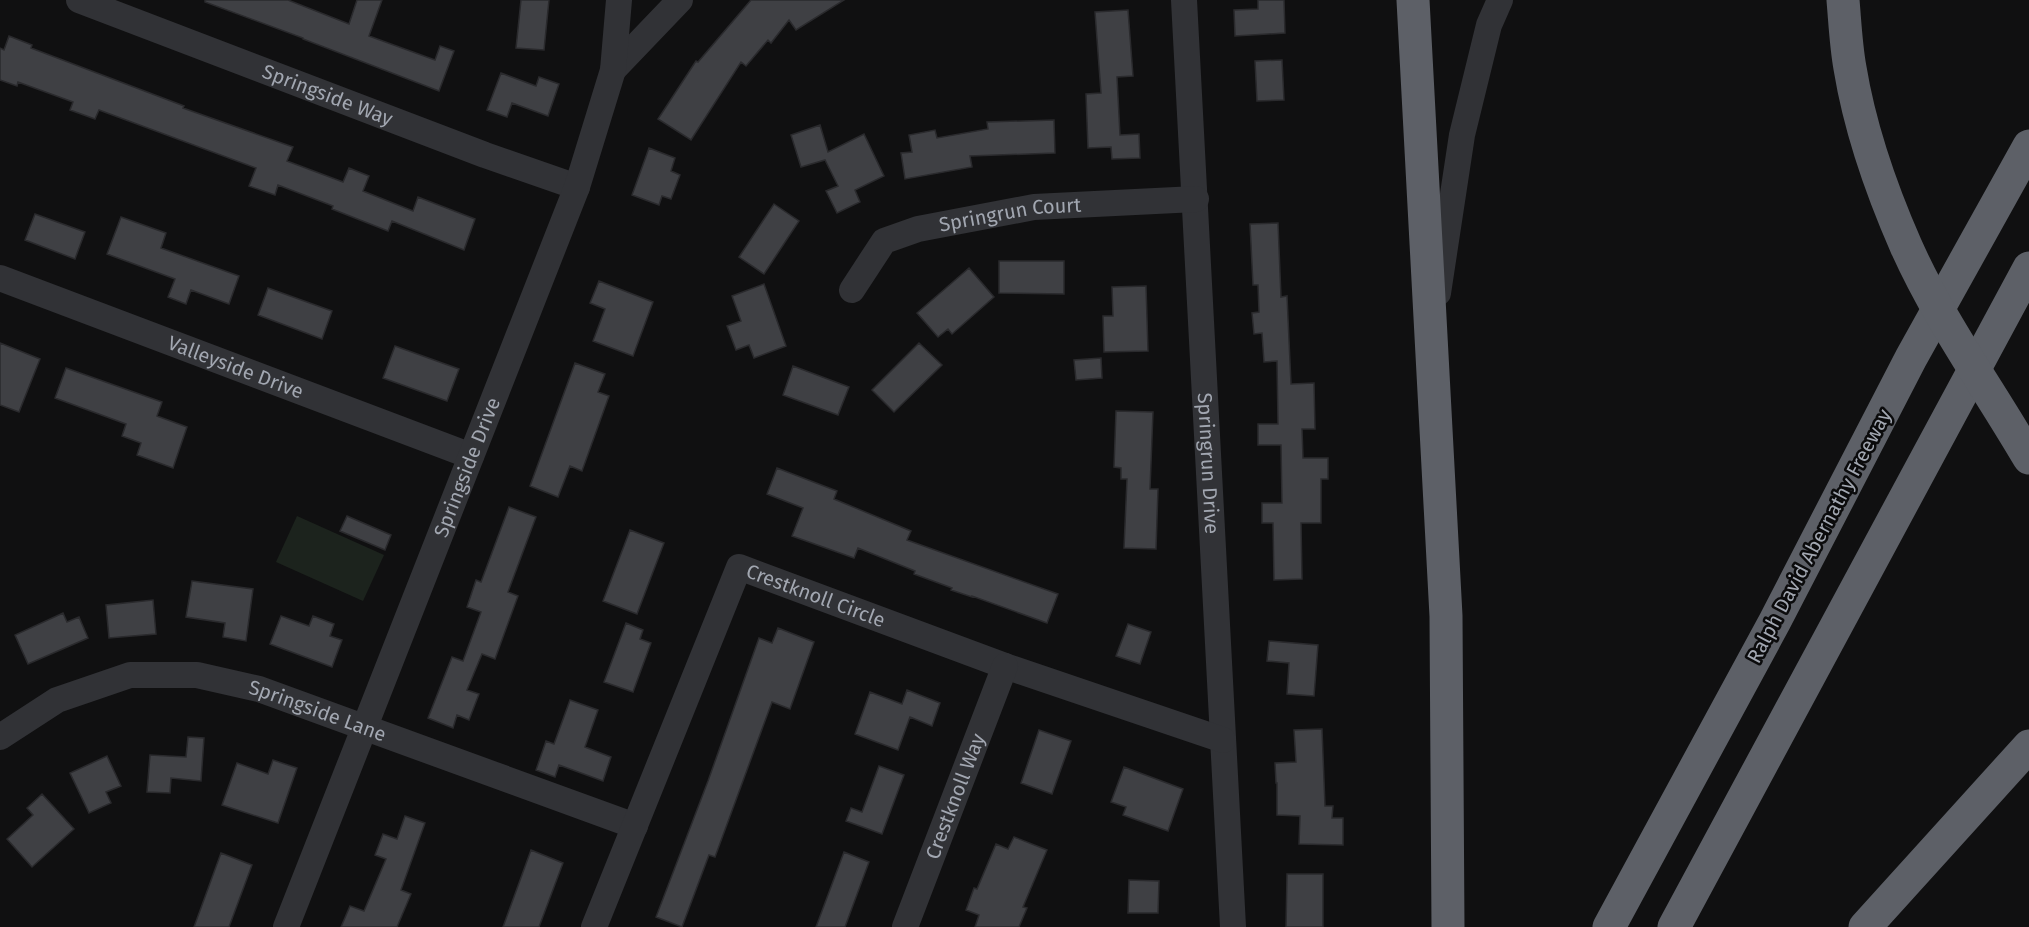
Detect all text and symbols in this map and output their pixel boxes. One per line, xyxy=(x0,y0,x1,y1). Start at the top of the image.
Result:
street label: Springside Way xyxy=(259,59,396,131)
street label: Springrun Court xyxy=(937,193,1083,237)
street label: Valleyside Drive xyxy=(164,331,307,404)
street label: Springrun Drive xyxy=(1193,392,1224,535)
street label: Springside Drive xyxy=(428,394,505,541)
street label: Ralph David Abernathy Freeway xyxy=(1742,405,1896,667)
street label: Crestknoll Circle xyxy=(743,559,889,632)
street label: Springside Lane xyxy=(247,675,390,746)
street label: Crestknoll Way xyxy=(920,730,990,862)

